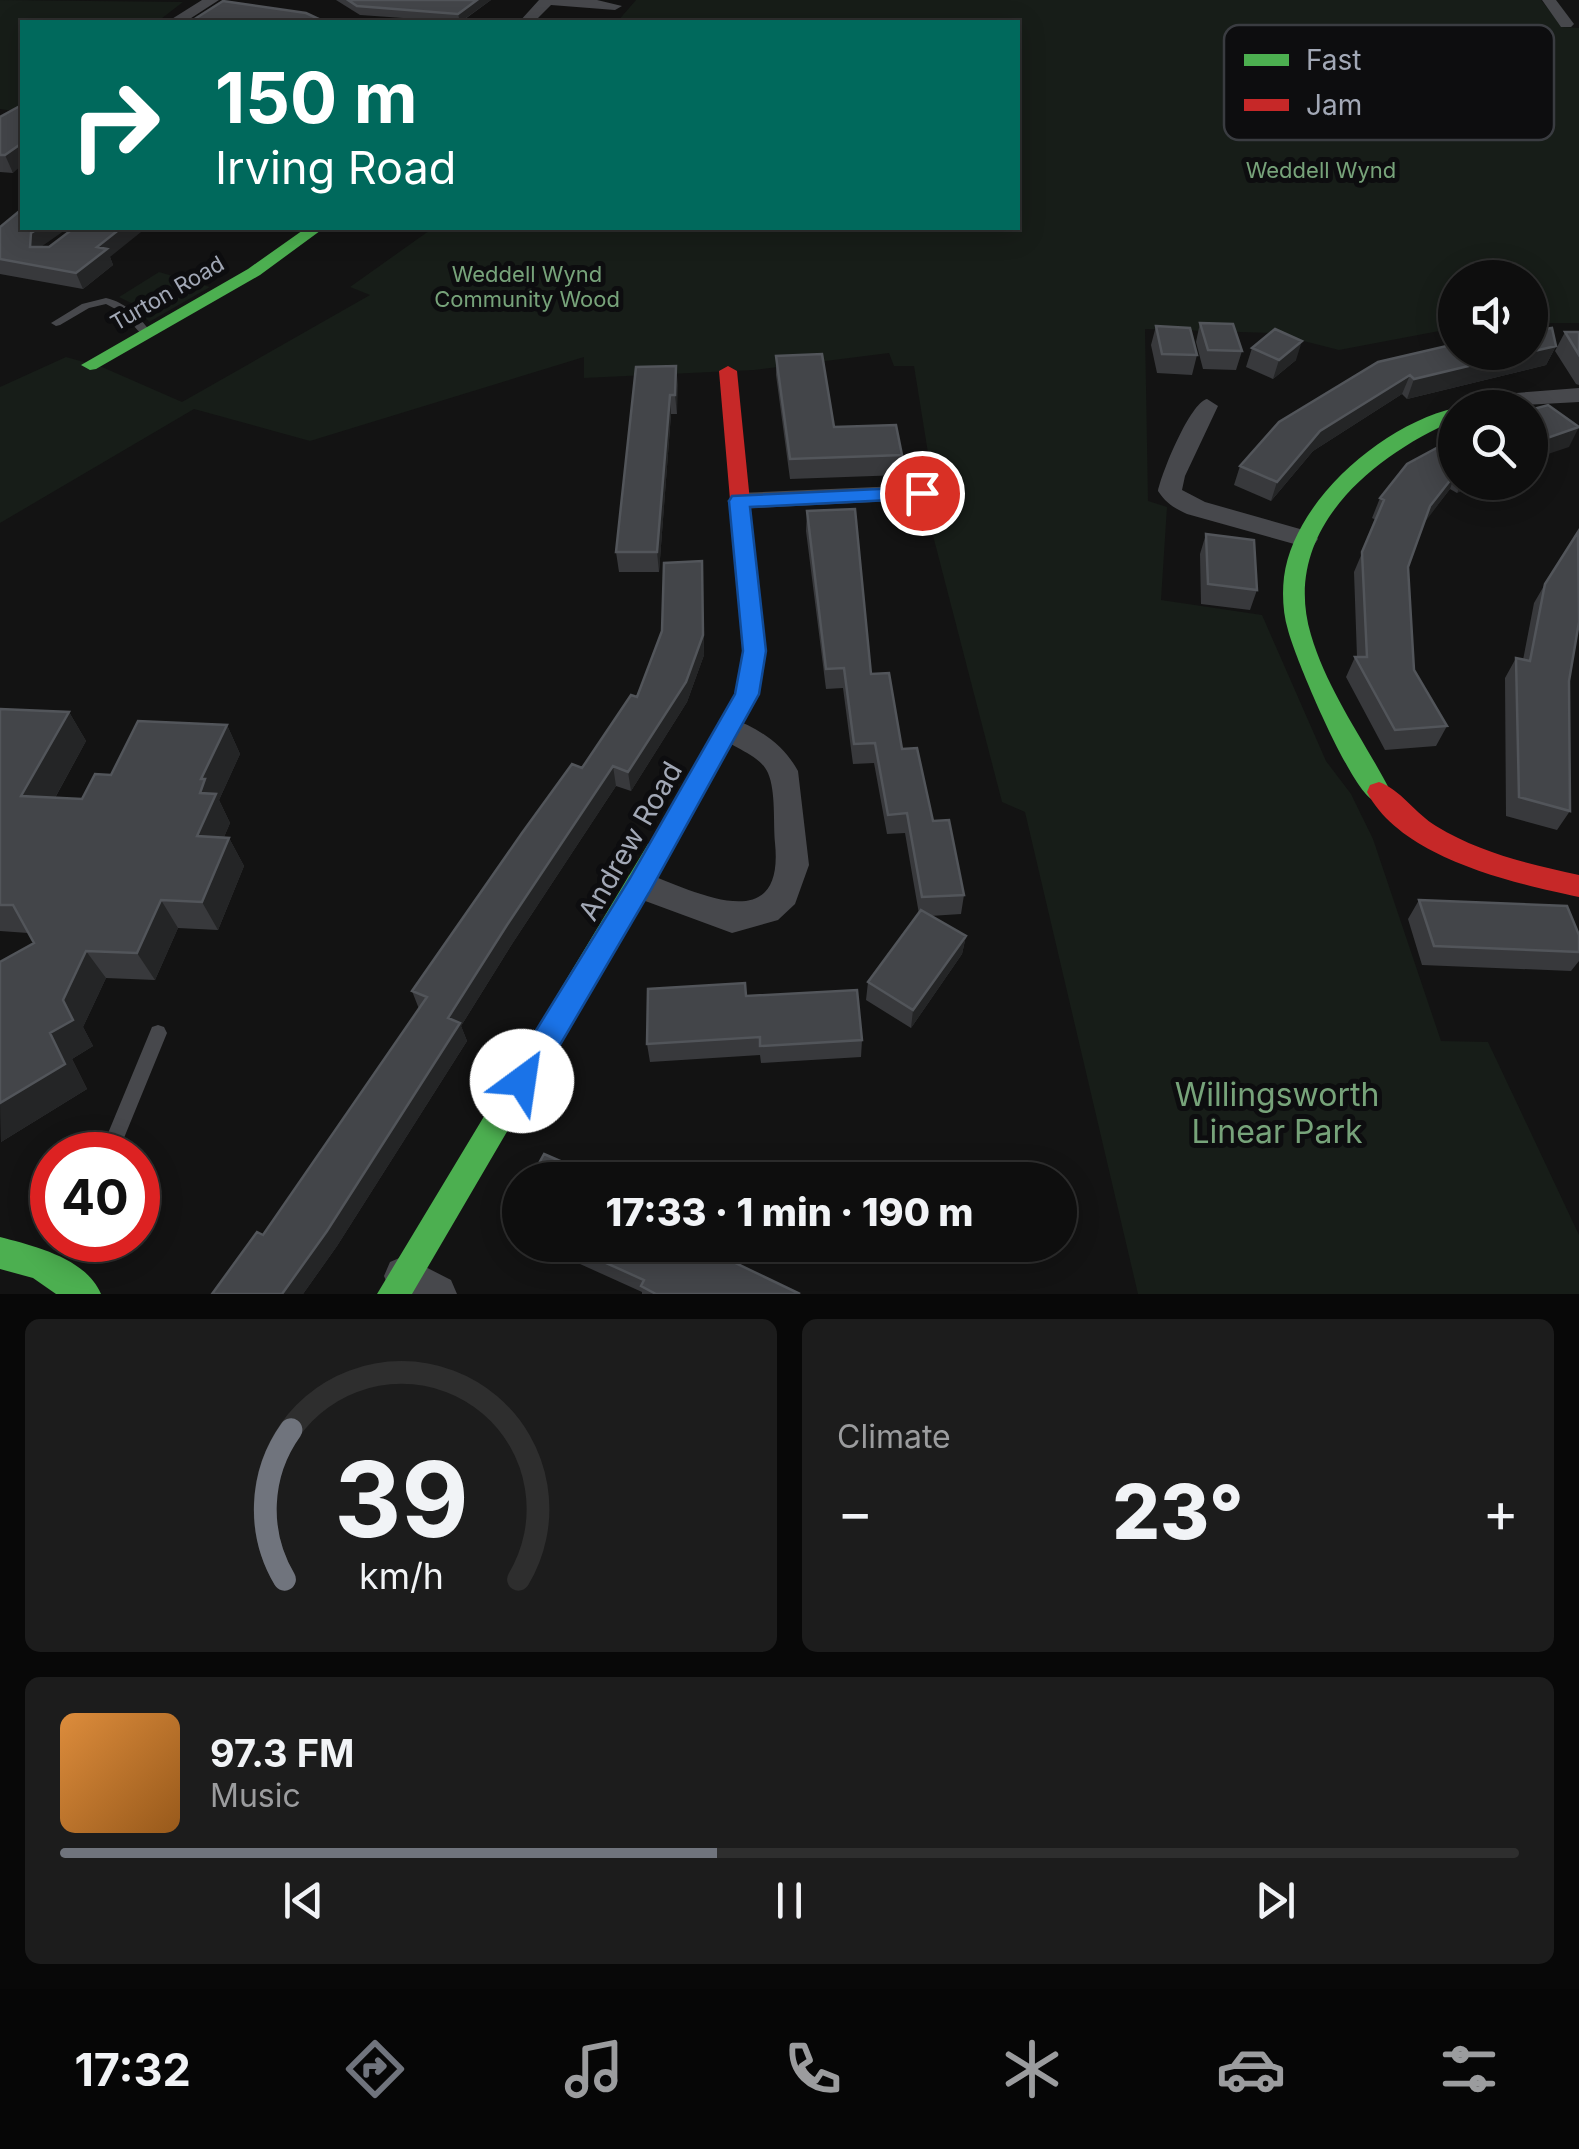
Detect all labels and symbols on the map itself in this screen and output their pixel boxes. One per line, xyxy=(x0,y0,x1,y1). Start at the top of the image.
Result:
legend xyxy=(1224,25,1554,140)
text: Fast xyxy=(1306,43,1362,77)
text: Jam xyxy=(1306,88,1362,122)
park label: Weddell Wynd xyxy=(1246,157,1396,183)
street label: Turton Road xyxy=(106,250,228,336)
park label: Weddell Wynd Community Wood xyxy=(434,261,620,312)
pin xyxy=(880,451,965,536)
street label: Andrew Road xyxy=(571,756,689,926)
position arrow xyxy=(470,1029,574,1133)
park label: Willingsworth Linear Park xyxy=(1175,1075,1379,1151)
speed limit sign: 40 xyxy=(30,1132,160,1262)

